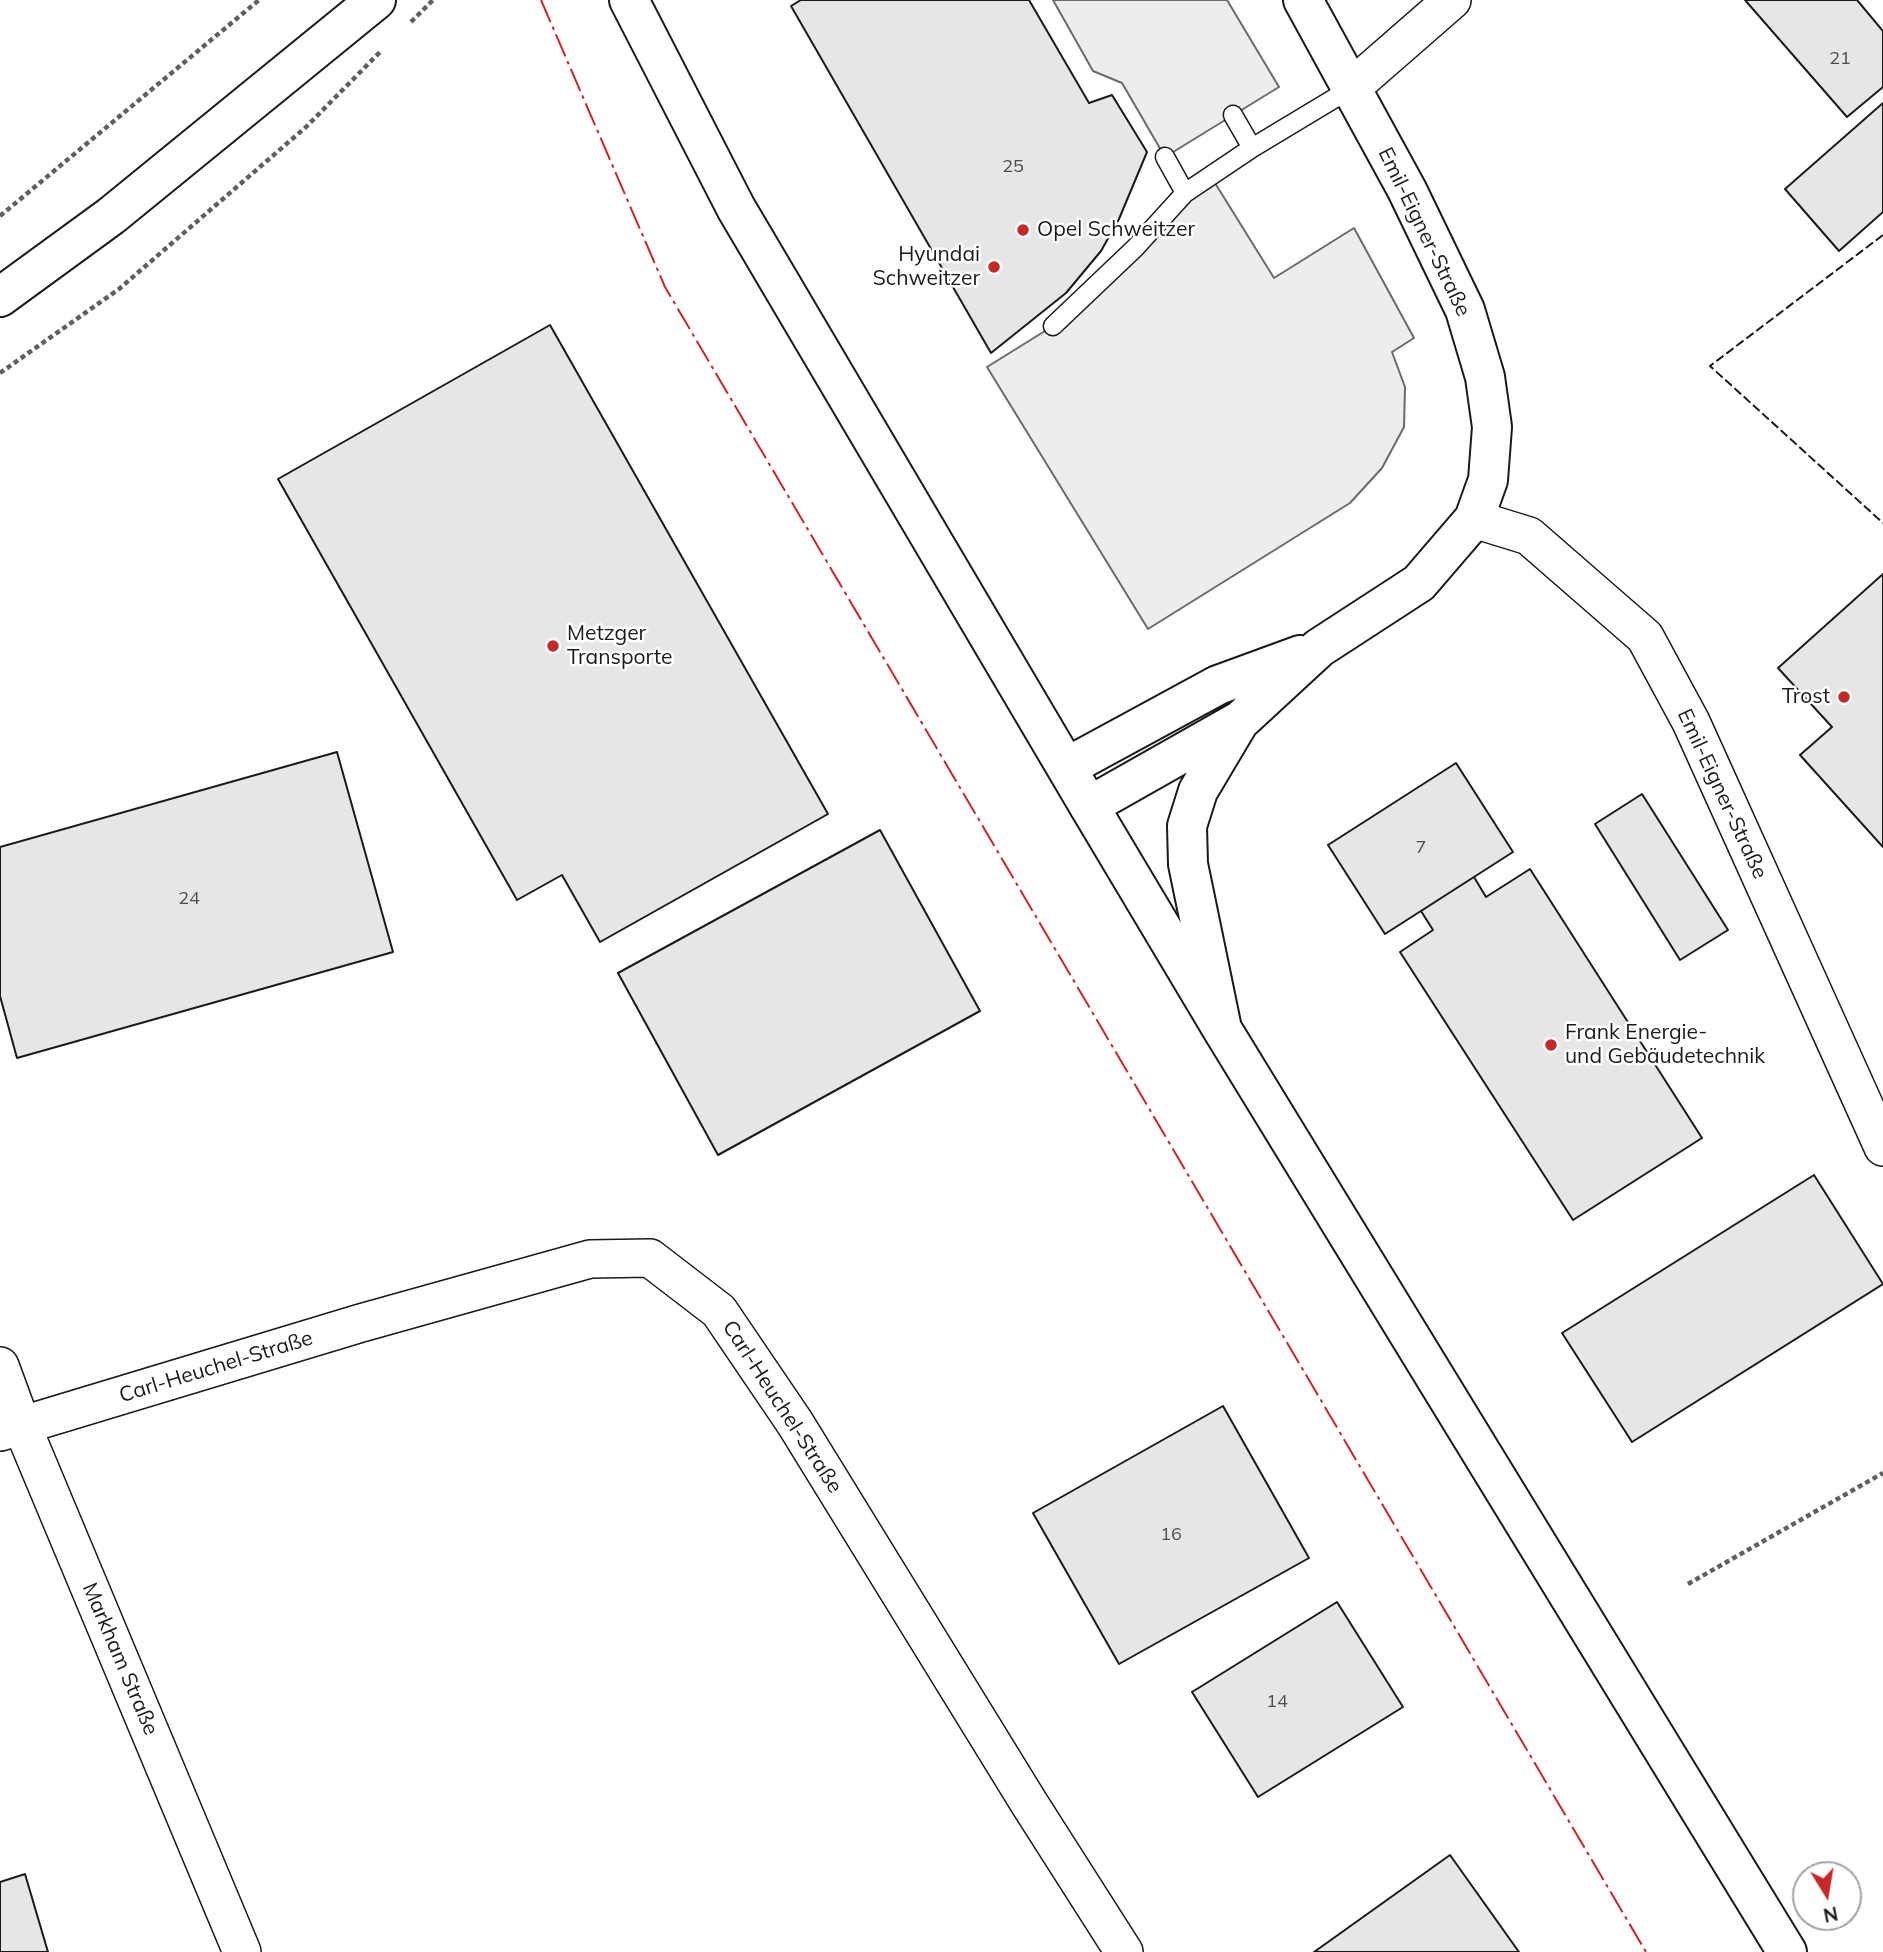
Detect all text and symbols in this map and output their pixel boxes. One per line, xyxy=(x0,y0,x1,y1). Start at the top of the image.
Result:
house number: 21 xyxy=(1829,48,1851,70)
street label: Emil-Eigner-Straße xyxy=(1372,144,1476,320)
house number: 25 xyxy=(1002,156,1024,178)
place label: Opel Schweitzer xyxy=(1037,217,1195,243)
marker: Opel Schweitzer xyxy=(1015,222,1031,238)
place label: Hyundai Schweitzer xyxy=(873,242,980,292)
marker: Hyundai Schweitzer xyxy=(986,259,1002,275)
place label: Metzger Transporte xyxy=(567,621,672,671)
marker: Metzger Transporte xyxy=(545,638,561,654)
place label: Trost xyxy=(1782,684,1830,710)
marker: Trost xyxy=(1836,689,1852,705)
street label: Emil-Eigner-Straße xyxy=(1672,705,1772,883)
house number: 7 xyxy=(1416,837,1426,859)
house number: 24 xyxy=(178,888,200,910)
place label: Frank Energie- und Gebäudetechnik xyxy=(1565,1020,1765,1070)
marker: Frank Energie- und Gebäudetechnik xyxy=(1543,1037,1559,1053)
street label: Carl-Heuchel-Straße xyxy=(717,1316,847,1498)
street label: Carl-Heuchel-Straße xyxy=(116,1326,316,1408)
house number: 16 xyxy=(1160,1524,1182,1546)
street label: Markham Straße xyxy=(77,1579,163,1739)
house number: 14 xyxy=(1266,1691,1288,1713)
north arrow xyxy=(1792,1861,1862,1931)
text: N xyxy=(1821,1902,1840,1928)

